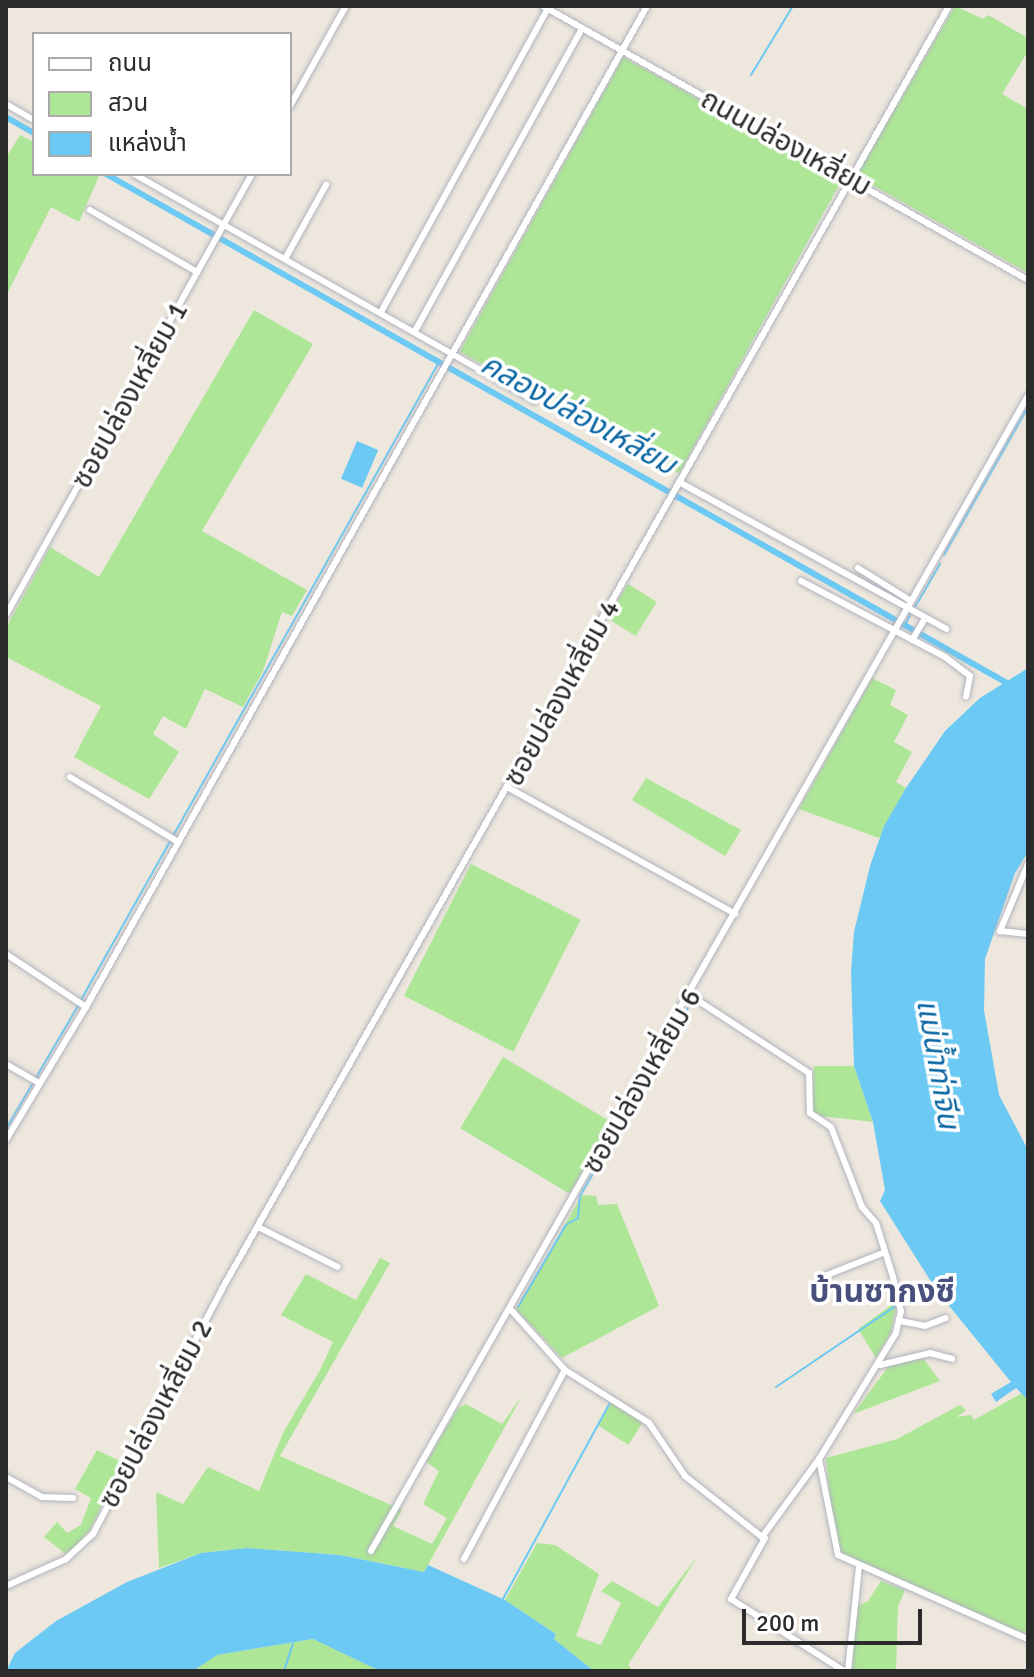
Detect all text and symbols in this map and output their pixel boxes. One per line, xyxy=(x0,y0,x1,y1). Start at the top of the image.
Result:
legend xyxy=(32,32,292,176)
text: ถนน xyxy=(108,48,152,78)
street label: ถนนปล่องเหลี่ยม xyxy=(695,82,877,204)
text: สวน xyxy=(108,88,148,118)
text: แหล่งน้ำ xyxy=(108,128,187,158)
street label: ซอยปล่องเหลี่ยม 1 xyxy=(65,296,195,494)
water label: คลองปล่องเหลี่ยม xyxy=(474,347,682,483)
street label: ซอยปล่องเหลี่ยม 4 xyxy=(497,594,627,792)
street label: ซอยปล่องเหลี่ยม 6 xyxy=(575,982,709,1180)
water label: แม่น้ำท่าจีน xyxy=(908,996,966,1132)
district label: บ้านซากงซี xyxy=(809,1273,955,1311)
street label: ซอยปล่องเหลี่ยม 2 xyxy=(92,1314,220,1514)
scale bar xyxy=(746,1593,926,1643)
text: 200 m xyxy=(756,1608,819,1638)

